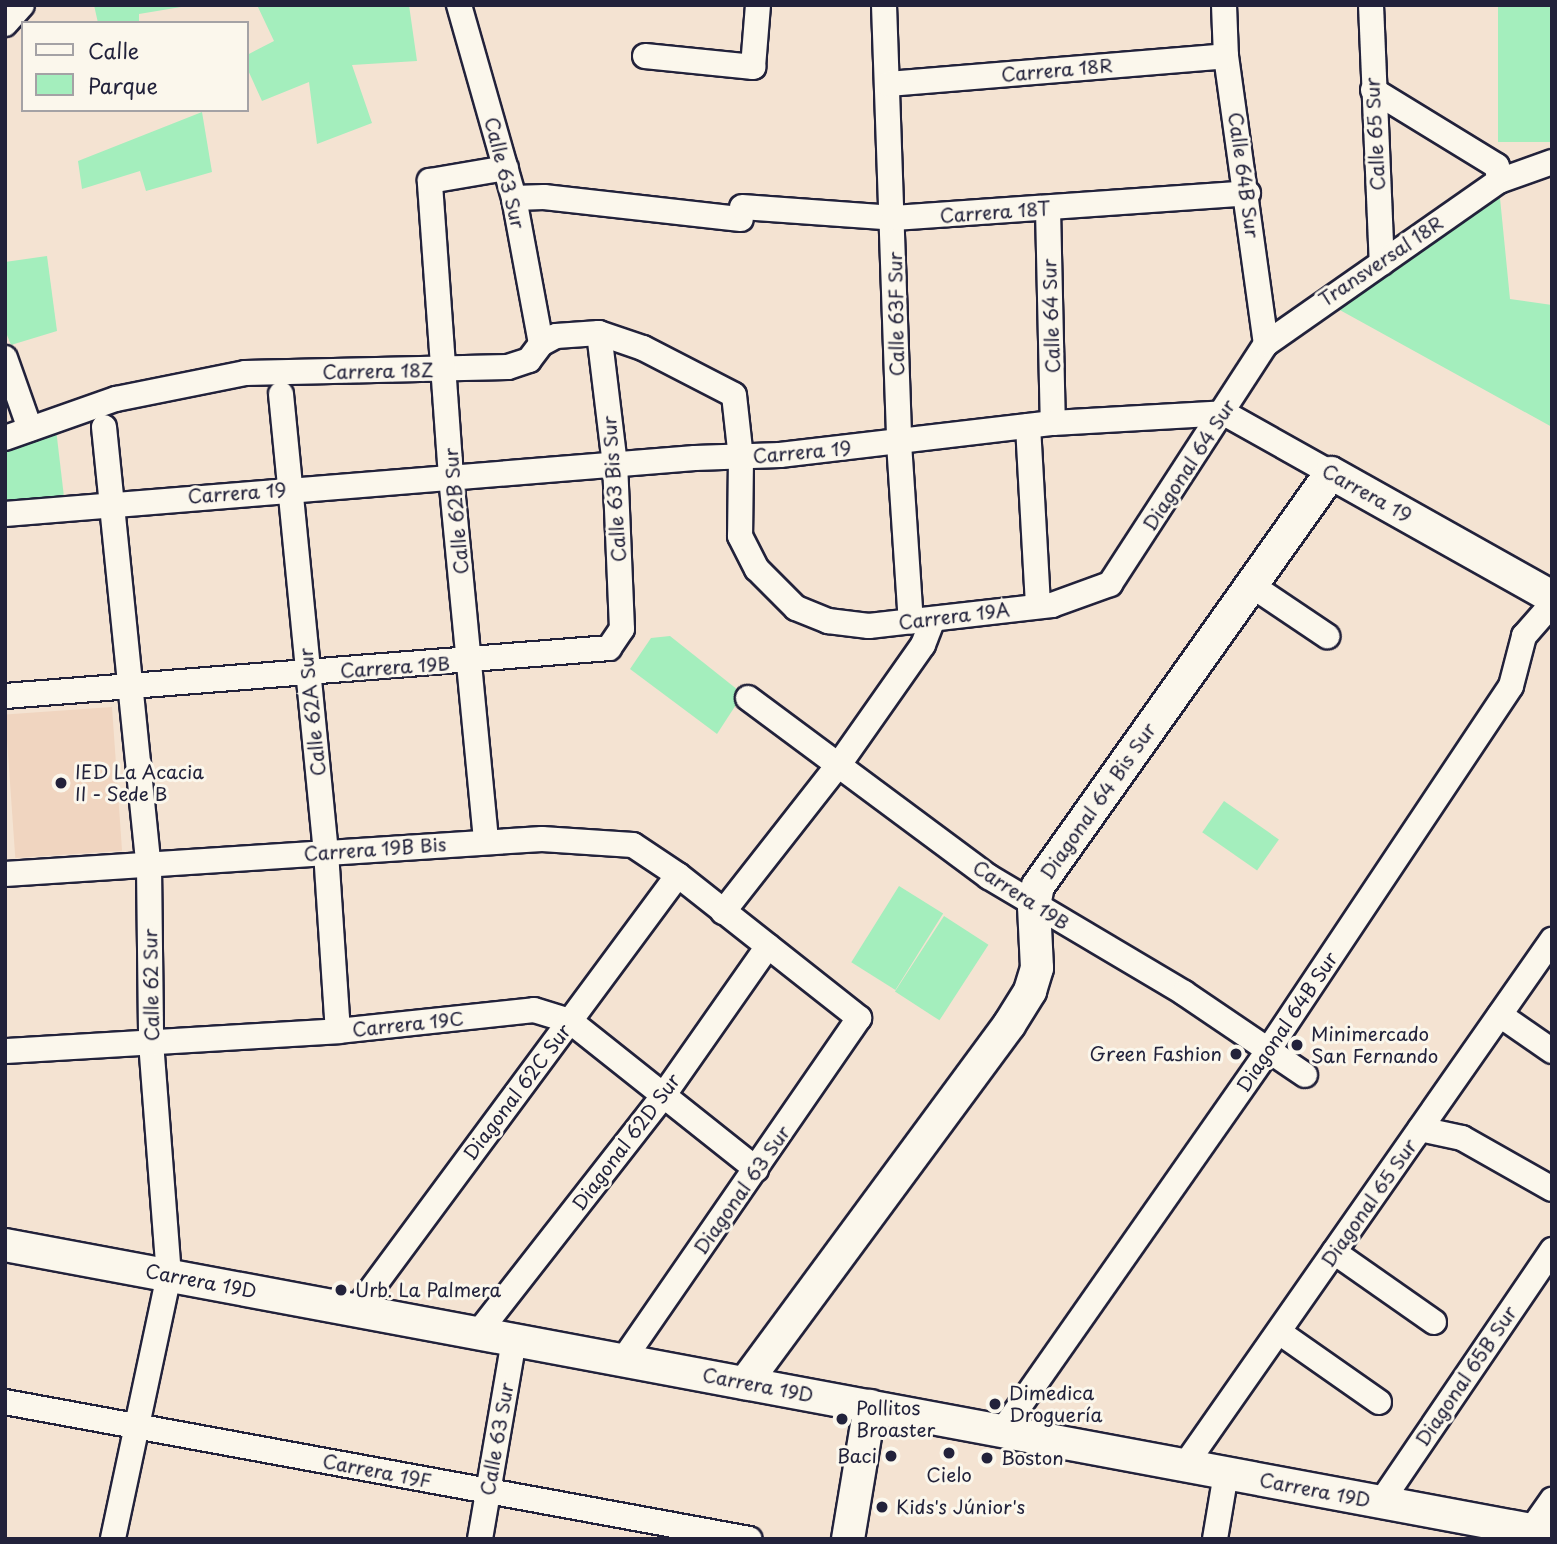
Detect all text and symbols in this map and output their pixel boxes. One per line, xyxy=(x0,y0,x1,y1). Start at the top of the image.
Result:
legend xyxy=(21,21,248,112)
text: Calle xyxy=(88,34,139,66)
street label: Carrera 18R xyxy=(1000,54,1114,86)
text: Parque xyxy=(88,69,158,101)
street label: Calle 65 Sur xyxy=(1361,76,1389,192)
street label: Calle 64B Sur xyxy=(1224,109,1264,241)
street label: Calle 63 Sur xyxy=(480,114,530,232)
street label: Carrera 18T xyxy=(939,197,1051,227)
street label: Transversal 18R xyxy=(1314,211,1448,311)
street label: Calle 63F Sur xyxy=(883,251,909,377)
street label: Calle 64 Sur xyxy=(1038,258,1064,374)
street label: Carrera 18Z xyxy=(322,359,434,383)
street label: Diagonal 64 Sur xyxy=(1138,395,1240,535)
street label: Calle 63 Bis Sur xyxy=(597,414,631,564)
street label: Carrera 19 xyxy=(752,436,852,468)
street label: Calle 62B Sur xyxy=(439,446,473,576)
street label: Carrera 19 xyxy=(1318,459,1416,527)
street label: Carrera 19 xyxy=(187,478,287,508)
street label: Carrera 19A xyxy=(897,598,1011,634)
street label: Calle 62A Sur xyxy=(294,646,330,778)
street label: Carrera 19B xyxy=(339,652,451,682)
street label: Diagonal 64 Bis Sur xyxy=(1036,719,1160,883)
place label: IED La Acacia II - Sede B xyxy=(75,761,207,805)
marker: IED La Acacia II - Sede B xyxy=(53,775,69,791)
street label: Carrera 19B Bis xyxy=(302,833,448,865)
street label: Carrera 19B xyxy=(968,855,1074,935)
street label: Calle 62 Sur xyxy=(139,927,163,1043)
street label: Diagonal 64B Sur xyxy=(1231,947,1343,1097)
street label: Carrera 19C xyxy=(351,1007,465,1041)
street label: Diagonal 62C Sur xyxy=(458,1019,576,1165)
place label: Minimercado San Fernando xyxy=(1311,1023,1438,1067)
marker: Minimercado San Fernando xyxy=(1289,1037,1305,1053)
place label: Green Fashion xyxy=(1088,1043,1222,1065)
marker: Green Fashion xyxy=(1228,1046,1244,1062)
street label: Diagonal 62D Sur xyxy=(567,1069,685,1215)
street label: Diagonal 63 Sur xyxy=(689,1121,795,1259)
street label: Diagonal 65 Sur xyxy=(1316,1134,1422,1272)
street label: Carrera 19D xyxy=(143,1259,259,1303)
place label: Urb. La Palmera xyxy=(355,1279,503,1301)
marker: Urb. La Palmera xyxy=(333,1282,349,1298)
street label: Diagonal 65B Sur xyxy=(1410,1301,1522,1451)
street label: Carrera 19D xyxy=(700,1363,816,1407)
street label: Calle 63 Sur xyxy=(476,1380,518,1498)
place label: Dimedica Droguería xyxy=(1009,1382,1102,1426)
marker: Dimedica Droguería xyxy=(987,1396,1003,1412)
place label: Pollitos Broaster xyxy=(856,1397,935,1441)
marker: Pollitos Broaster xyxy=(834,1411,850,1427)
place label: Baci xyxy=(837,1445,877,1467)
marker: Cielo xyxy=(941,1445,957,1461)
place label: Boston xyxy=(1001,1447,1064,1469)
marker: Baci xyxy=(883,1448,899,1464)
street label: Carrera 19F xyxy=(321,1449,433,1493)
marker: Boston xyxy=(979,1450,995,1466)
place label: Cielo xyxy=(926,1464,972,1486)
street label: Carrera 19D xyxy=(1257,1468,1373,1512)
place label: Kids's Júnior's xyxy=(896,1496,1025,1518)
marker: Kids's Júnior's xyxy=(874,1499,890,1515)

